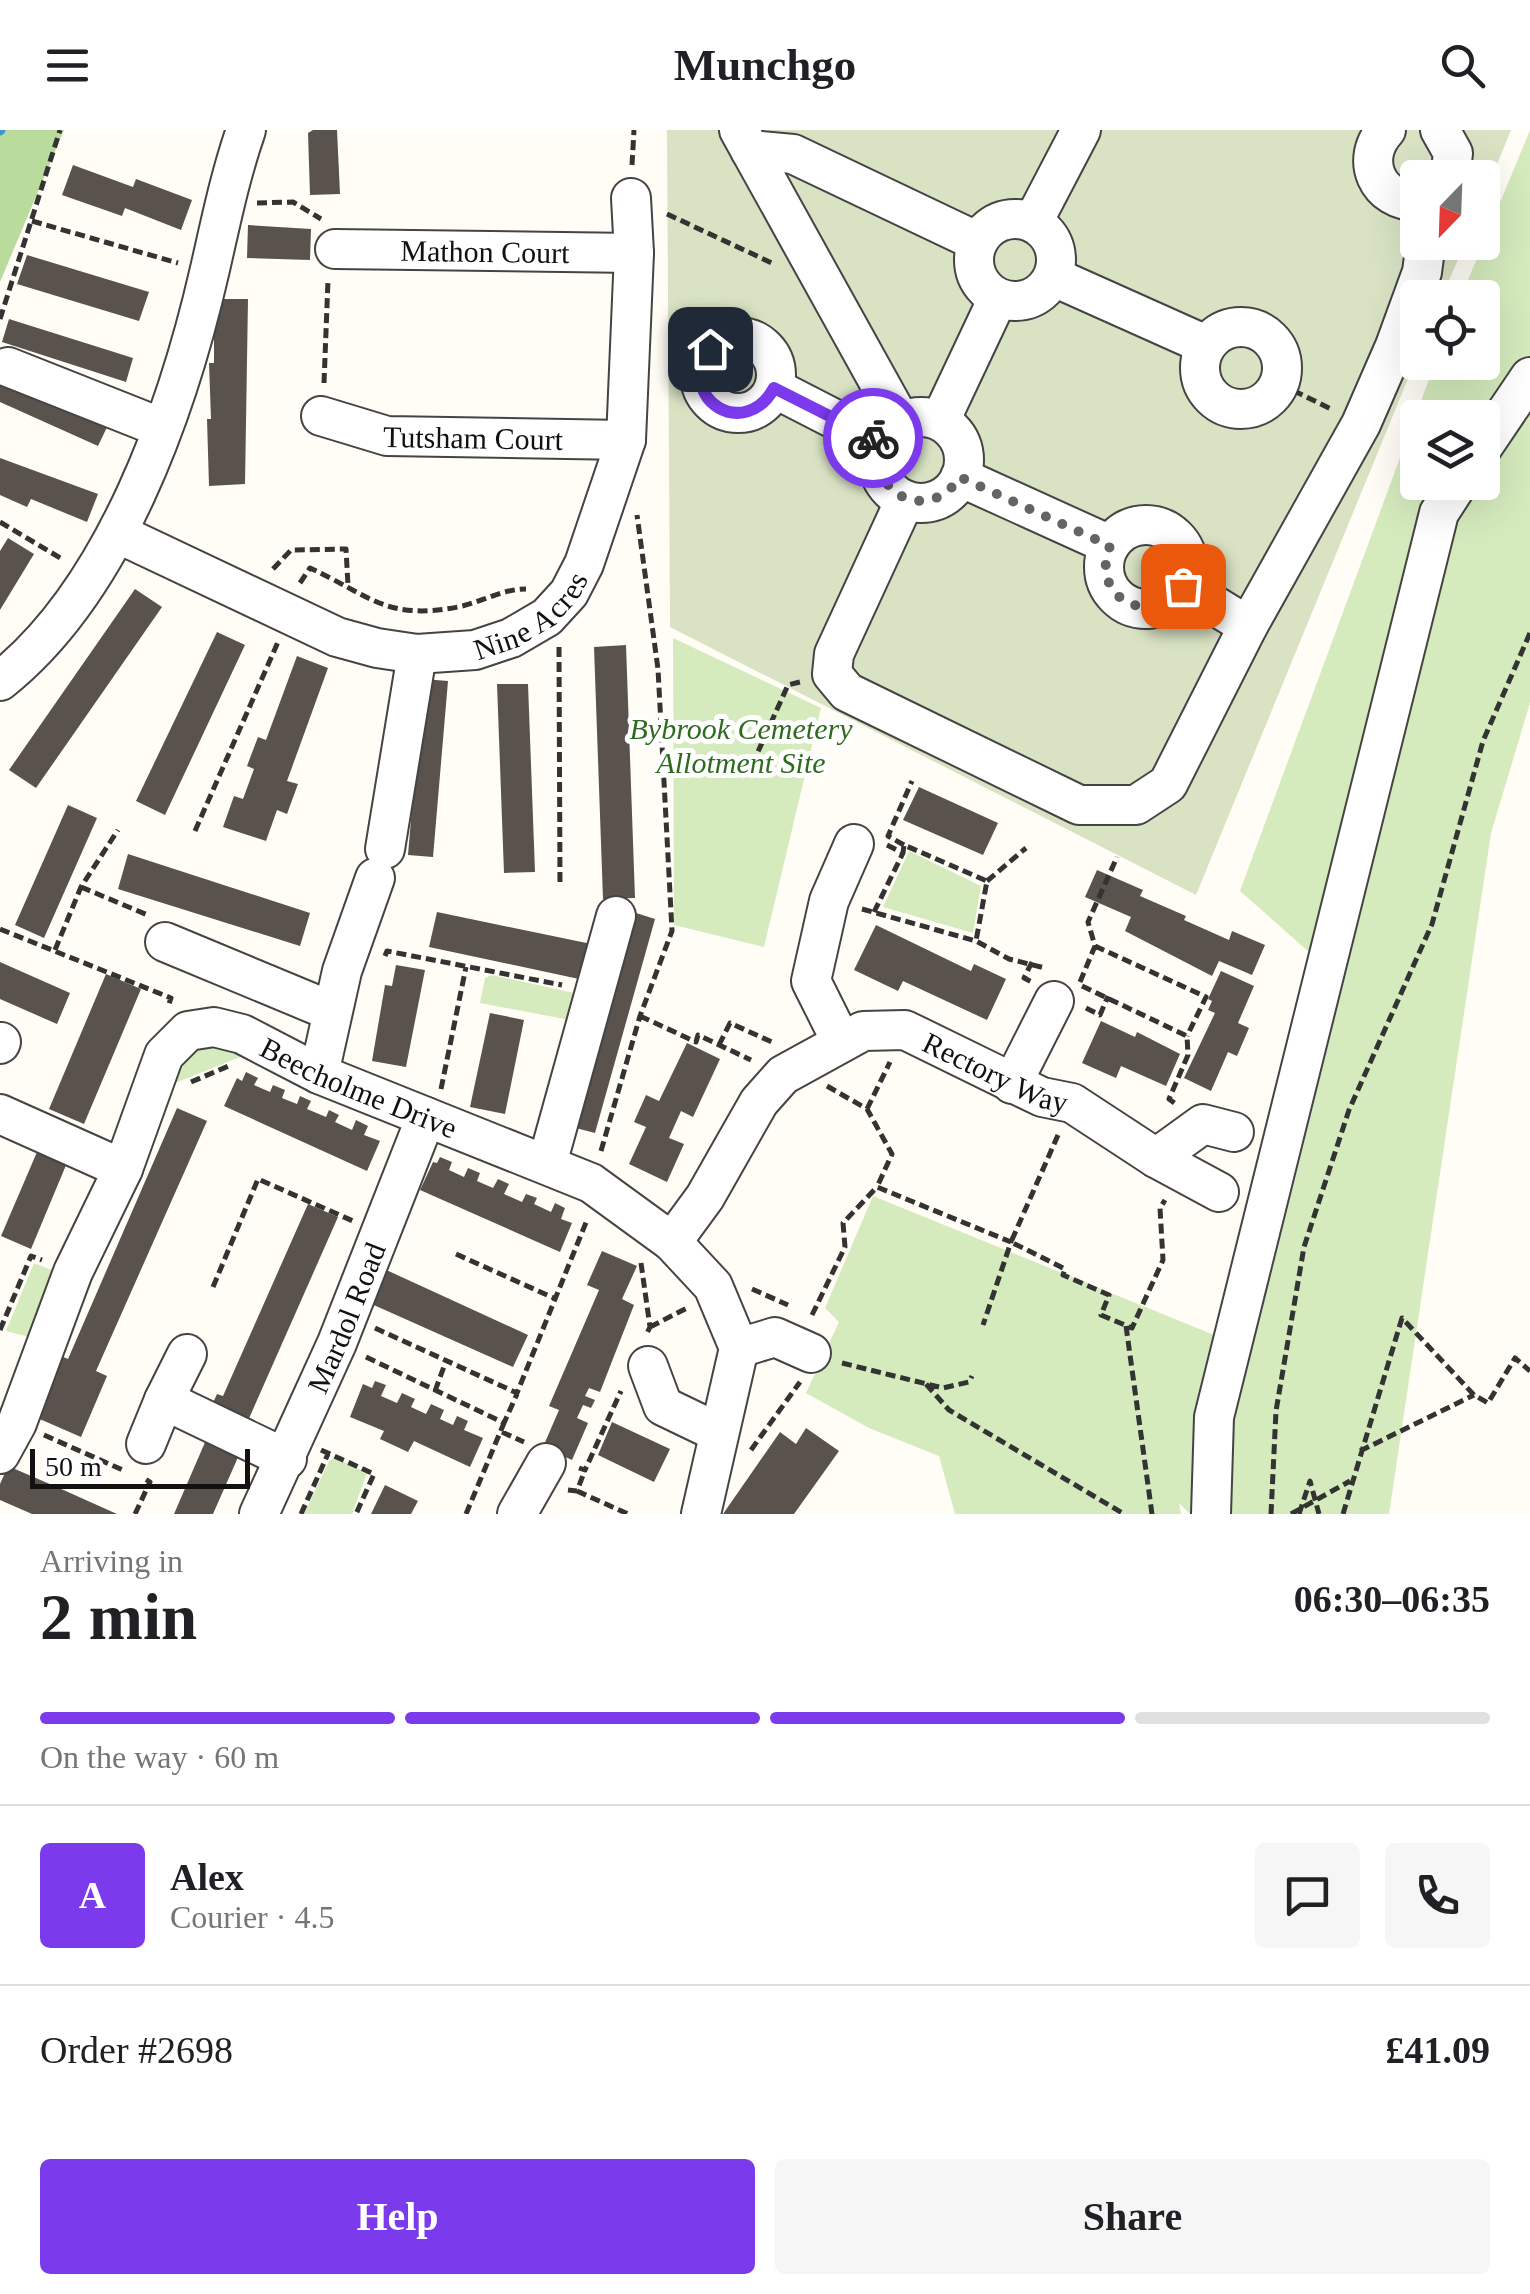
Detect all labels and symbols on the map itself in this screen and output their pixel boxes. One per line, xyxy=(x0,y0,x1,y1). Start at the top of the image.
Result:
north arrow xyxy=(1400,160,1500,260)
street label: Mathon Court xyxy=(400,233,570,269)
pin xyxy=(668,307,753,392)
courier xyxy=(823,388,923,488)
street label: Tutsham Court xyxy=(383,419,564,455)
pin xyxy=(1141,544,1226,629)
street label: Nine Acres xyxy=(469,566,594,666)
park label: Bybrook Cemetery Allotment Site xyxy=(630,712,853,779)
street label: Rectory Way xyxy=(918,1025,1071,1118)
street label: Beecholme Drive xyxy=(255,1030,462,1144)
street label: Mardol Road xyxy=(300,1238,391,1398)
scale bar xyxy=(30,1444,250,1488)

